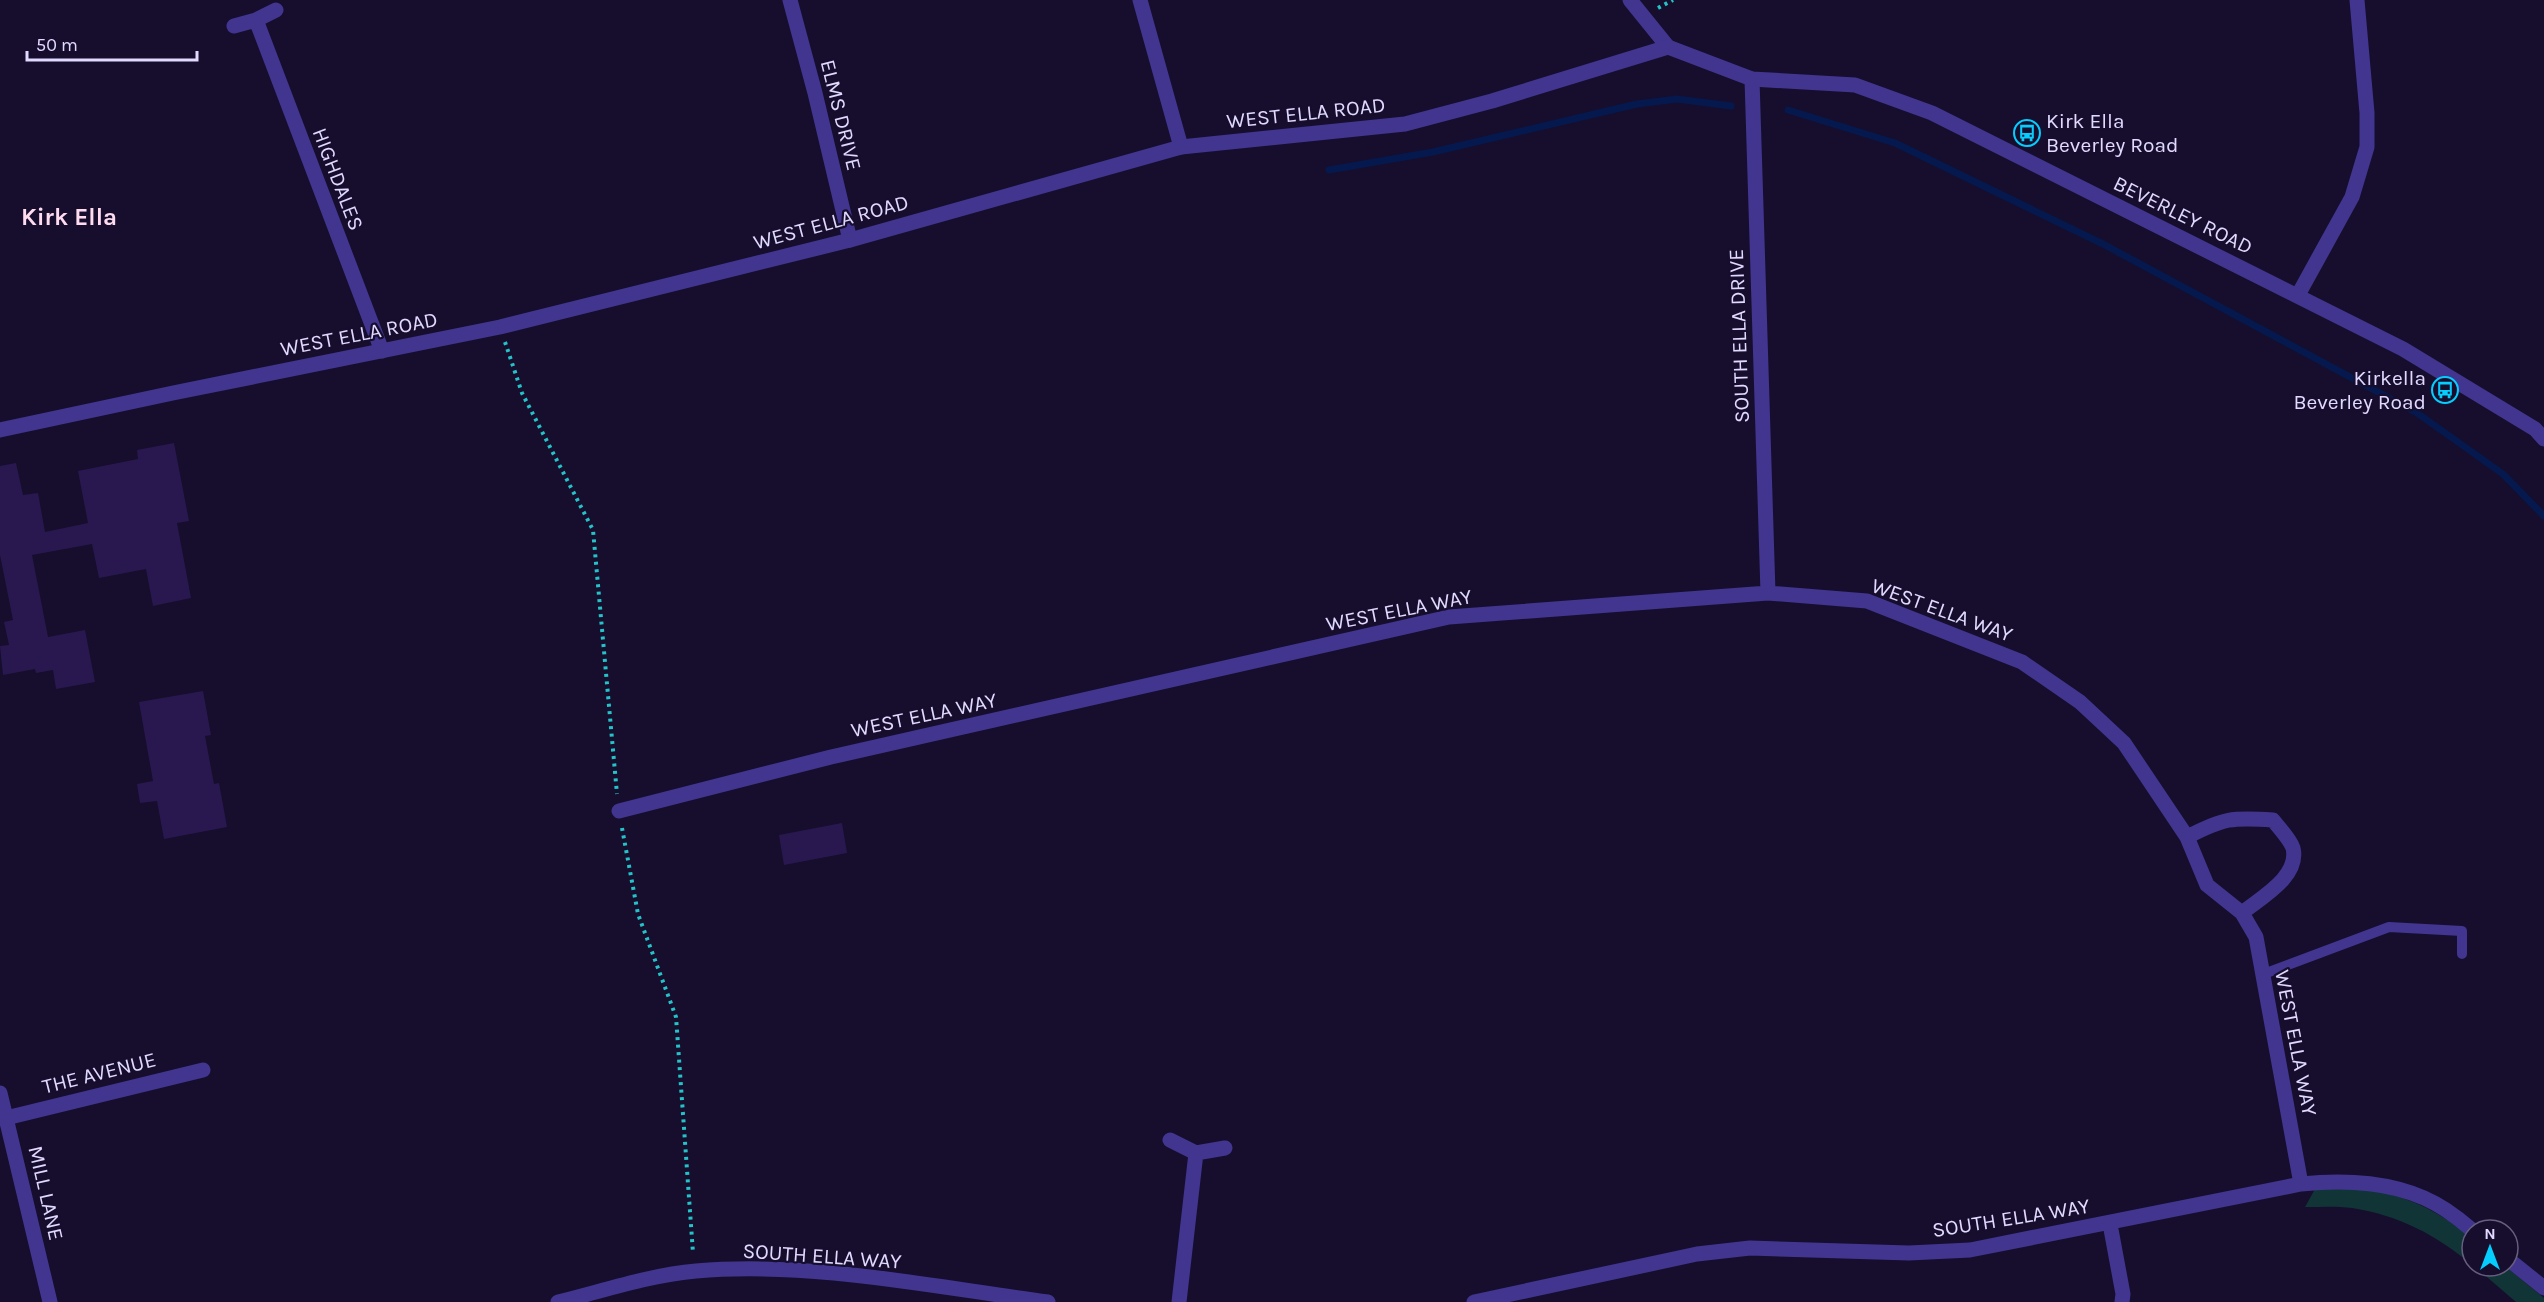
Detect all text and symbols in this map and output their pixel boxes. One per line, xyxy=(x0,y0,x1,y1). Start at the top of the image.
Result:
scale bar xyxy=(27,24,196,62)
text: 50 m xyxy=(36,34,78,56)
street label: ELMS DRIVE xyxy=(816,57,866,173)
street label: WEST ELLA ROAD xyxy=(1225,93,1387,133)
place label: Kirk Ella Beverley Road xyxy=(2046,109,2179,157)
bus stop icon: Kirk Ella Beverley Road xyxy=(2012,118,2042,148)
street label: HIGHDALES xyxy=(307,124,369,234)
street label: BEVERLEY ROAD xyxy=(2110,171,2256,259)
street label: WEST ELLA ROAD xyxy=(751,190,911,254)
district label: Kirk Ella xyxy=(21,203,117,231)
street label: SOUTH ELLA DRIVE xyxy=(1724,249,1754,423)
street label: WEST ELLA ROAD xyxy=(278,307,440,361)
place label: Kirkella Beverley Road xyxy=(2293,366,2426,414)
bus stop icon: Kirkella Beverley Road xyxy=(2430,375,2460,405)
street label: WEST ELLA WAY xyxy=(1868,573,2016,647)
street label: WEST ELLA WAY xyxy=(1324,584,1475,636)
street label: WEST ELLA WAY xyxy=(849,688,1000,742)
street label: WEST ELLA WAY xyxy=(2270,968,2322,1119)
street label: THE AVENUE xyxy=(40,1047,158,1099)
street label: MILL LANE xyxy=(23,1143,69,1243)
street label: SOUTH ELLA WAY xyxy=(1931,1194,2092,1242)
north arrow xyxy=(2460,1218,2520,1278)
text: N xyxy=(2484,1224,2496,1243)
street label: SOUTH ELLA WAY xyxy=(742,1238,903,1274)

